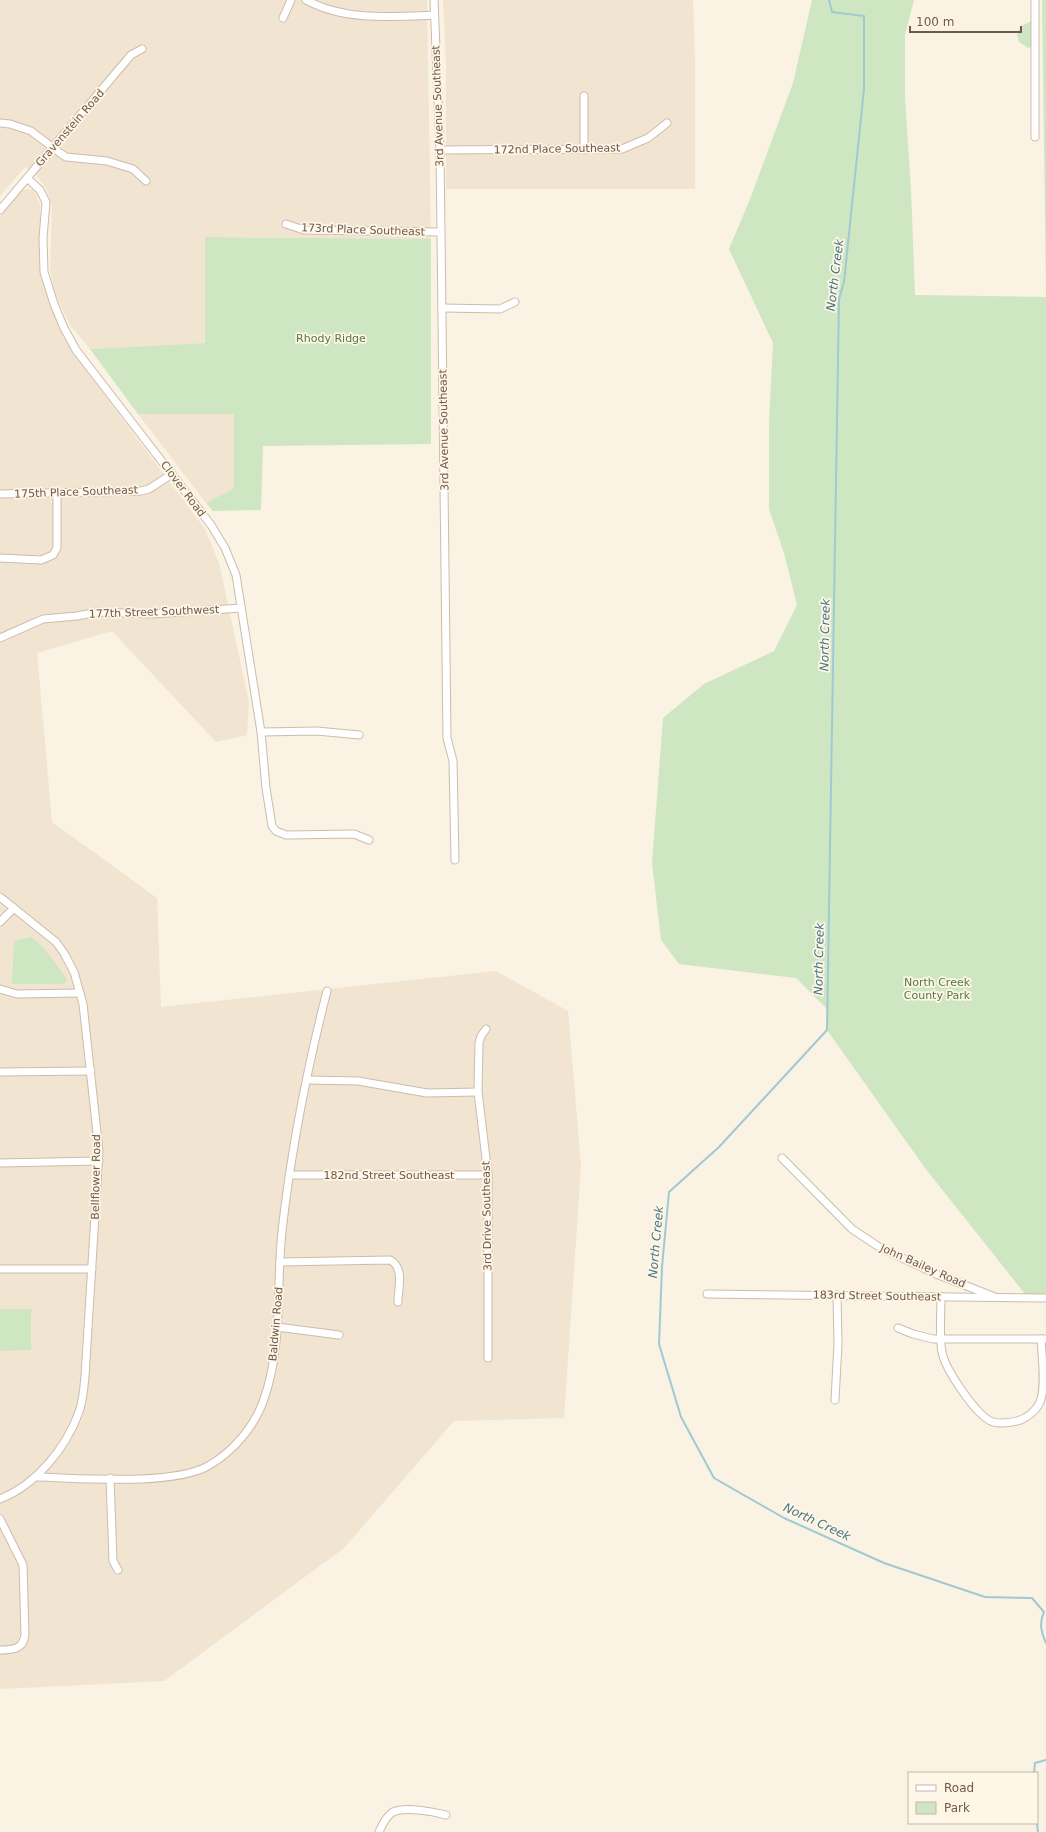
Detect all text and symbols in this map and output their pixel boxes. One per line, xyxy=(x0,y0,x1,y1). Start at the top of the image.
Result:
scale bar xyxy=(910,8,1021,34)
text: 100 m xyxy=(916,15,954,29)
street label: 3rd Avenue Southeast xyxy=(429,44,447,167)
street label: Gravenstein Road xyxy=(33,87,107,169)
street label: 172nd Place Southeast xyxy=(494,141,621,157)
street label: 173rd Place Southeast xyxy=(301,221,426,239)
water label: North Creek xyxy=(824,237,846,312)
park label: Rhody Ridge xyxy=(296,332,366,345)
street label: 3rd Avenue Southeast xyxy=(436,368,452,491)
street label: Clover Road xyxy=(158,459,208,519)
street label: 175th Place Southeast xyxy=(14,483,139,501)
water label: North Creek xyxy=(817,598,833,671)
street label: 177th Street Southwest xyxy=(89,603,220,621)
water label: North Creek xyxy=(811,922,827,995)
park label: North Creek County Park xyxy=(904,976,971,1002)
street label: Bellflower Road xyxy=(89,1134,103,1220)
street label: 3rd Drive Southeast xyxy=(480,1160,494,1271)
street label: 182nd Street Southeast xyxy=(324,1169,455,1182)
water label: North Creek xyxy=(646,1204,666,1279)
street label: John Bailey Road xyxy=(877,1241,968,1291)
street label: Baldwin Road xyxy=(266,1286,286,1362)
street label: 183rd Street Southeast xyxy=(813,1288,942,1304)
water label: North Creek xyxy=(781,1500,854,1544)
legend xyxy=(908,1772,1038,1824)
text: Road xyxy=(944,1781,974,1795)
text: Park xyxy=(944,1801,970,1815)

